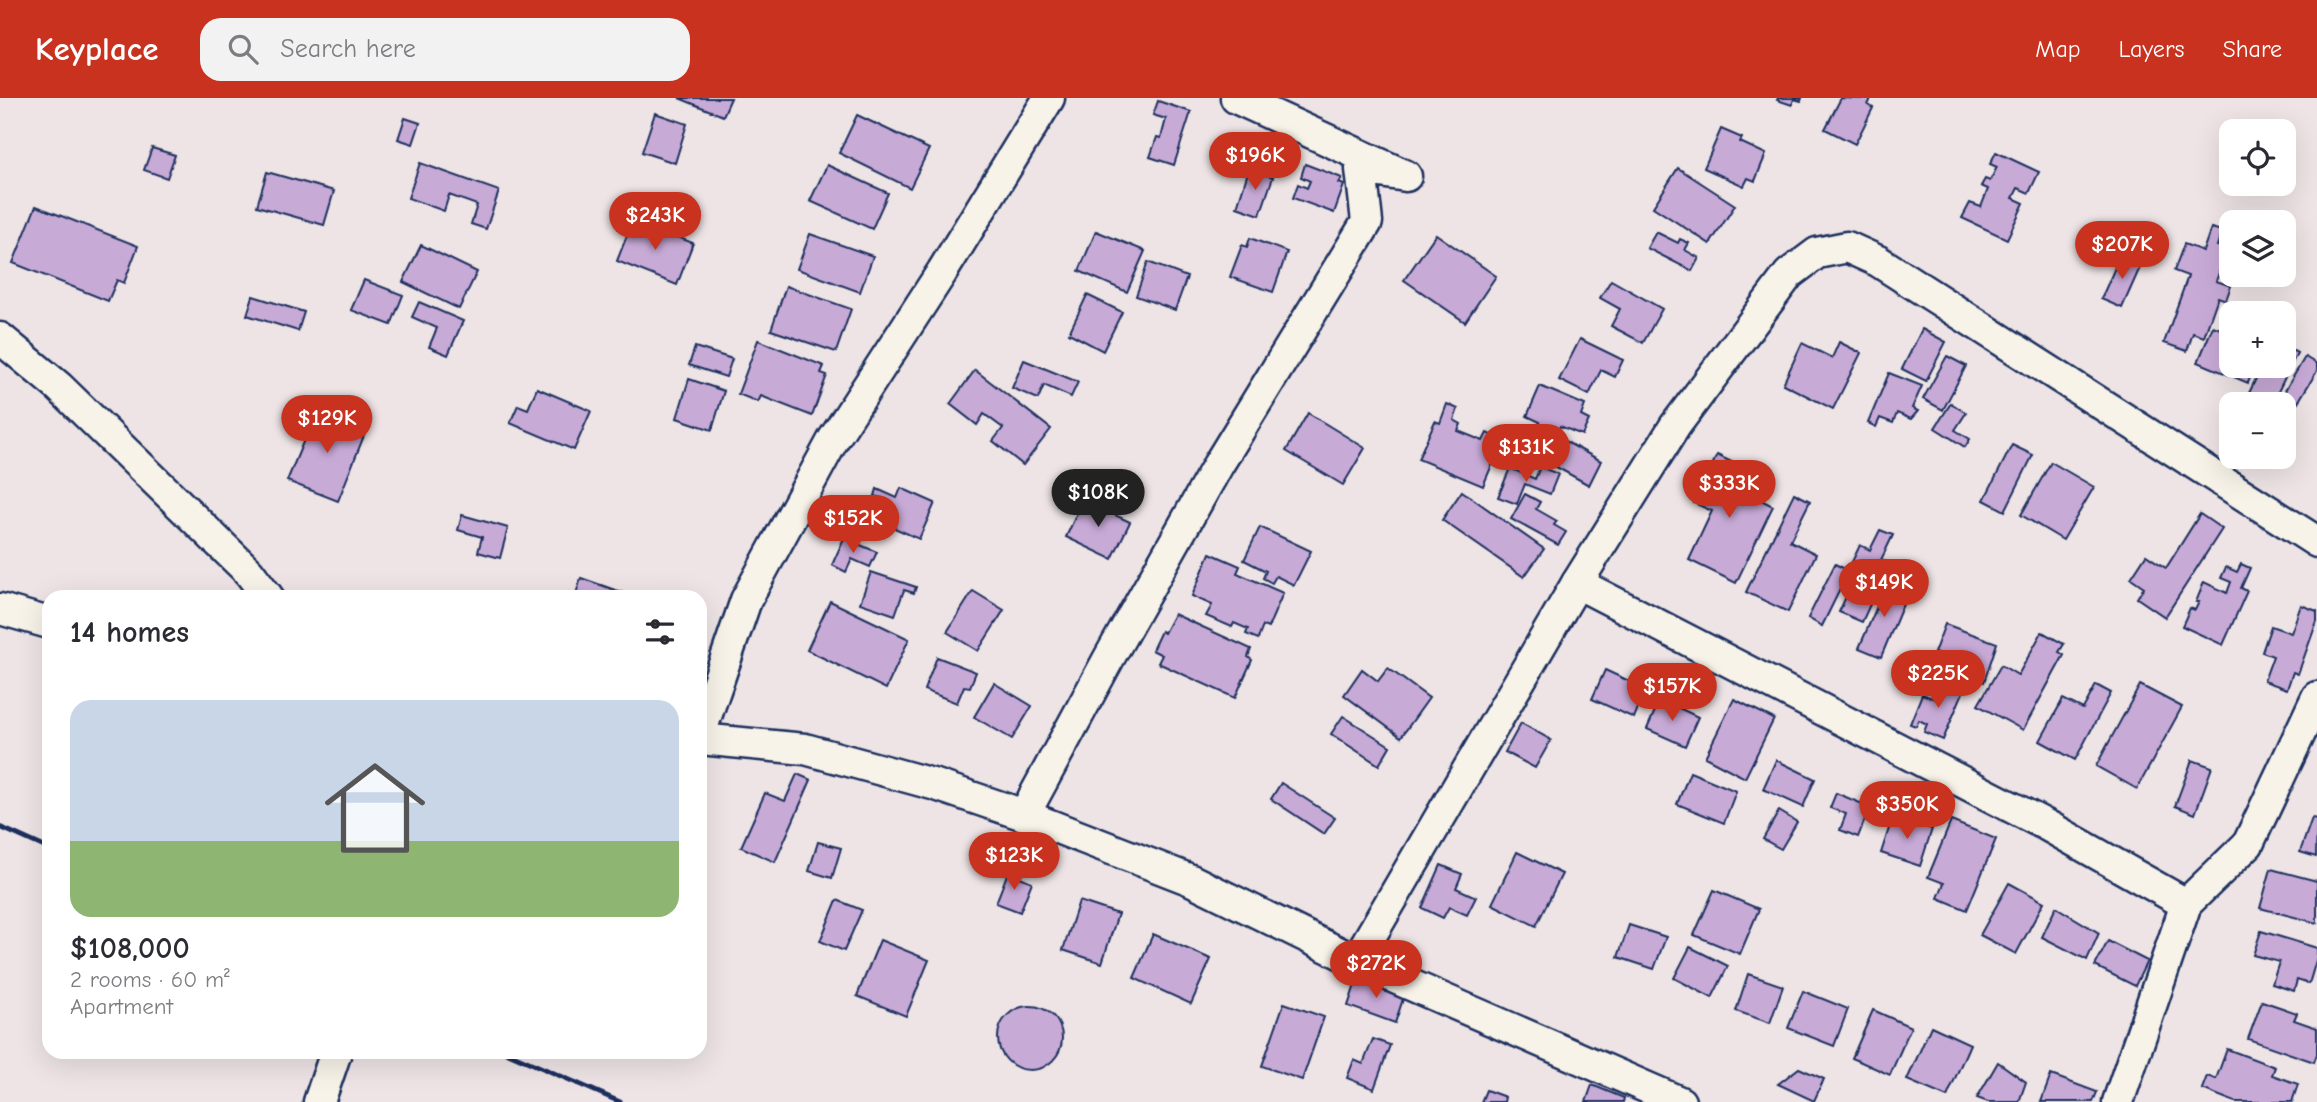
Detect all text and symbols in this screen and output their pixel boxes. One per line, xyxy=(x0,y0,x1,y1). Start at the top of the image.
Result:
search box xyxy=(200,18,690,81)
text: Keyplace xyxy=(35,30,158,68)
icon: search xyxy=(224,30,262,68)
text: Search here xyxy=(280,34,416,64)
text: Map xyxy=(2035,35,2081,63)
text: Layers xyxy=(2119,35,2184,63)
text: Share xyxy=(2222,35,2282,63)
map controls xyxy=(2219,119,2296,469)
button: locate xyxy=(2219,119,2296,196)
pin: $196K xyxy=(1206,132,1304,192)
text: $196K xyxy=(1225,141,1285,168)
pin: $243K xyxy=(606,192,704,252)
text: $243K xyxy=(625,201,685,228)
button: layers xyxy=(2219,210,2296,287)
pin: $207K xyxy=(2073,222,2171,281)
text: $207K xyxy=(2091,230,2153,257)
button: + xyxy=(2219,301,2296,378)
button: − xyxy=(2219,392,2296,469)
pin: $129K xyxy=(278,396,376,455)
text: $129K xyxy=(297,404,357,431)
pin: $131K xyxy=(1477,424,1575,484)
text: $131K xyxy=(1498,433,1554,460)
pin: $333K xyxy=(1680,460,1778,520)
text: $333K xyxy=(1699,469,1759,496)
pin: $108K xyxy=(1049,470,1147,529)
text: $108K xyxy=(1068,478,1128,505)
pin: $152K xyxy=(804,496,902,555)
text: $152K xyxy=(823,504,883,531)
pin: $149K xyxy=(1835,560,1933,619)
text: $149K xyxy=(1855,568,1913,595)
icon: filters xyxy=(641,613,679,651)
text: 14 homes xyxy=(70,615,189,650)
pin: $225K xyxy=(1889,650,1987,710)
text: $225K xyxy=(1907,659,1969,686)
pin: $157K xyxy=(1623,664,1721,723)
text: $157K xyxy=(1643,672,1701,699)
icon: home xyxy=(312,745,438,871)
pin: $350K xyxy=(1858,782,1956,841)
text: $350K xyxy=(1875,790,1939,817)
pin: $123K xyxy=(965,832,1063,892)
text: $123K xyxy=(985,841,1043,868)
text: $108,000 xyxy=(70,931,190,966)
pin: $272K xyxy=(1327,940,1425,1000)
text: $272K xyxy=(1346,949,1406,976)
text: 2 rooms · 60 m² xyxy=(70,966,230,993)
text: Apartment xyxy=(70,993,173,1020)

